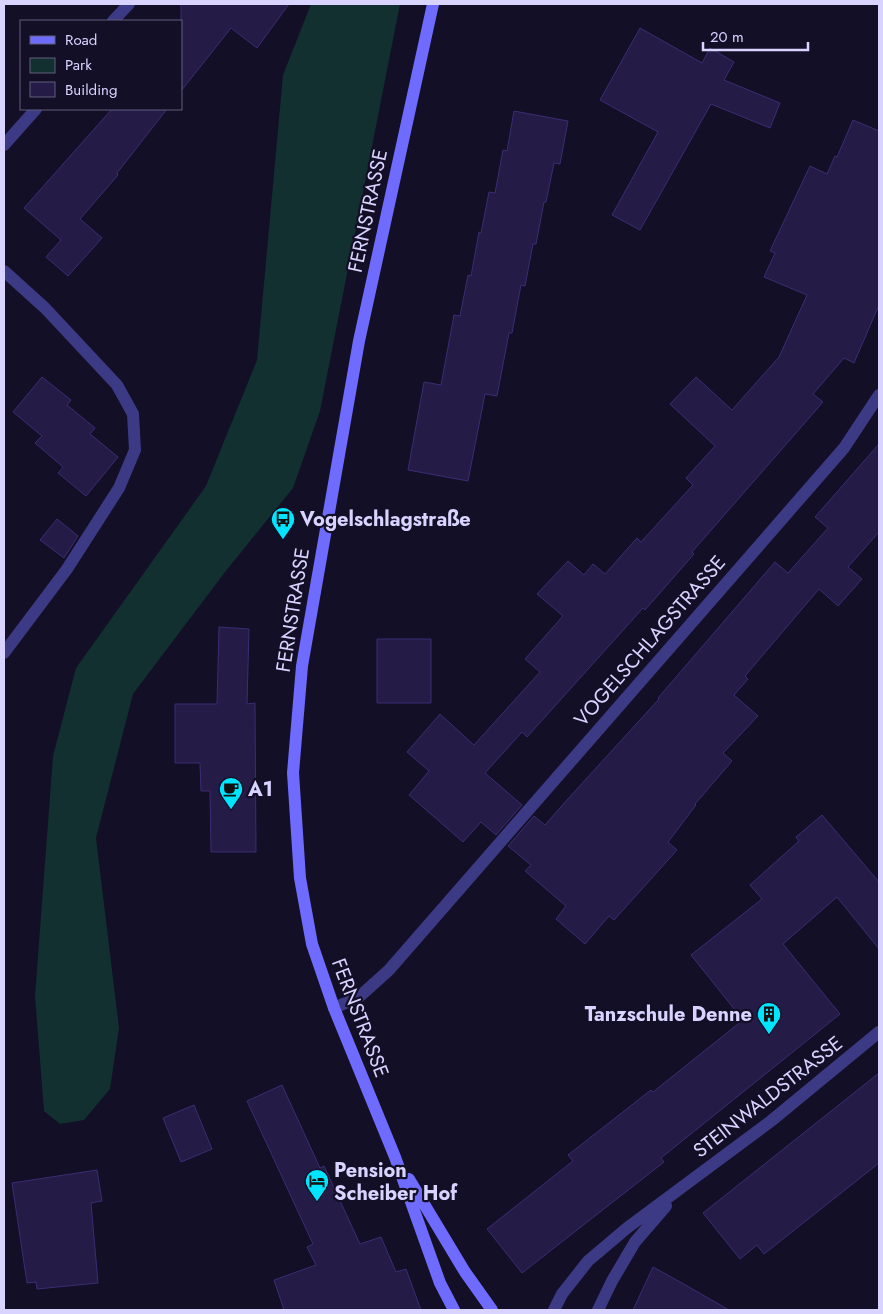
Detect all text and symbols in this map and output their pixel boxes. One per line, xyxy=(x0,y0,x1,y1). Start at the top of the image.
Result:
legend xyxy=(20,20,182,110)
scale bar xyxy=(703,20,808,52)
text: 20 m xyxy=(710,26,744,48)
text: Road xyxy=(65,29,97,51)
text: Park xyxy=(65,54,92,76)
text: Building xyxy=(65,79,117,101)
street label: FERNSTRASSE xyxy=(341,147,395,275)
place label: Vogelschlagstraße xyxy=(299,505,471,534)
bus stop icon: Vogelschlagstraße xyxy=(270,506,296,540)
street label: FERNSTRASSE xyxy=(269,546,317,674)
street label: VOGELSCHLAGSTRASSE xyxy=(567,549,733,733)
place label: A1 xyxy=(247,775,273,804)
cafe icon: A1 xyxy=(218,776,244,810)
street label: FERNSTRASSE xyxy=(324,954,396,1082)
place label: Tanzschule Denne xyxy=(585,1000,752,1029)
building icon: Tanzschule Denne xyxy=(756,1001,782,1035)
street label: STEINWALDSTRASSE xyxy=(687,1029,849,1165)
place label: Pension Scheiber Hof xyxy=(334,1156,458,1208)
hotel icon: Pension Scheiber Hof xyxy=(304,1168,330,1202)

